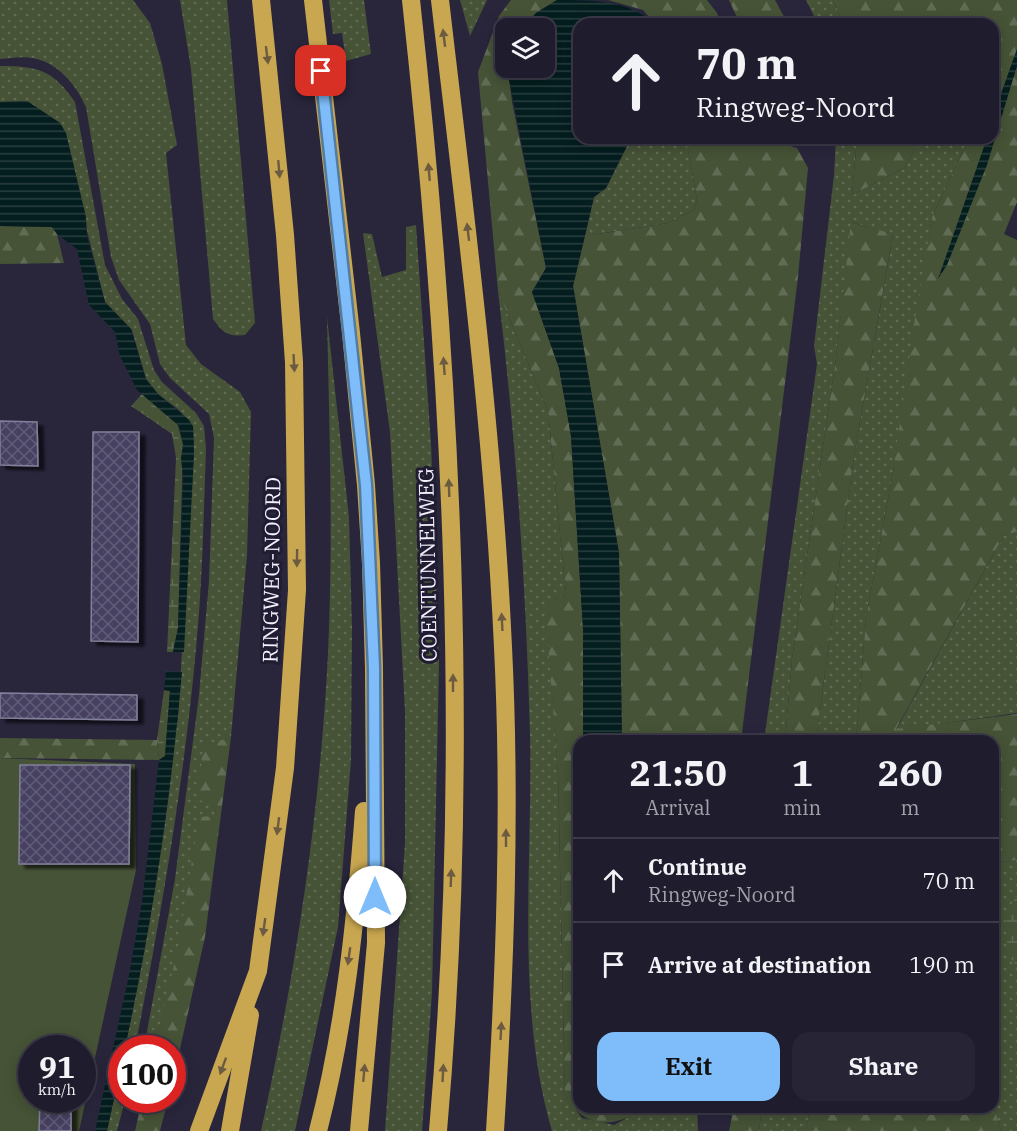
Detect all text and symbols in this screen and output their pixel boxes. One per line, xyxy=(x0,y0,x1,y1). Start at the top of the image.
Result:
map controls xyxy=(495,18,555,78)
button: layers xyxy=(495,18,555,78)
one-way arrow xyxy=(439,28,449,47)
text: 70 m xyxy=(696,36,797,91)
icon: ahead xyxy=(597,42,675,120)
pin xyxy=(295,45,346,96)
one-way arrow xyxy=(262,46,272,65)
icon: arrive xyxy=(304,54,337,87)
text: Ringweg-Noord xyxy=(696,89,895,124)
one-way arrow xyxy=(274,159,284,178)
one-way arrow xyxy=(424,162,434,181)
one-way arrow xyxy=(463,222,473,241)
one-way arrow xyxy=(290,354,299,373)
one-way arrow xyxy=(439,357,448,376)
street label: COENTUNNELWEG xyxy=(411,468,443,662)
street label: RINGWEG-NOORD xyxy=(255,477,287,663)
one-way arrow xyxy=(445,478,454,497)
one-way arrow xyxy=(292,549,302,568)
one-way arrow xyxy=(497,613,507,632)
one-way arrow xyxy=(448,673,458,692)
text: 21:50 xyxy=(629,749,727,796)
text: 1 xyxy=(791,749,813,796)
text: 260 xyxy=(878,749,943,796)
text: Arrival xyxy=(646,794,711,821)
text: min xyxy=(783,794,821,821)
text: m xyxy=(901,794,920,821)
one-way arrow xyxy=(274,816,283,835)
one-way arrow xyxy=(501,829,511,848)
text: Continue xyxy=(648,852,747,881)
icon: ahead xyxy=(597,864,630,897)
position arrow xyxy=(343,865,407,929)
text: 70 m xyxy=(923,866,975,895)
one-way arrow xyxy=(446,868,455,887)
text: Ringweg-Noord xyxy=(648,881,796,908)
one-way arrow xyxy=(260,918,269,937)
one-way arrow xyxy=(345,947,354,966)
icon: arrive xyxy=(597,948,630,981)
text: Arrive at destination xyxy=(648,950,871,979)
text: 190 m xyxy=(909,950,975,979)
one-way arrow xyxy=(496,1021,505,1040)
button: Exit xyxy=(597,1032,780,1101)
button: Share xyxy=(792,1032,975,1101)
speed limit sign: 100 xyxy=(108,1035,186,1113)
text: 91 xyxy=(39,1047,75,1086)
one-way arrow xyxy=(217,1057,227,1075)
one-way arrow xyxy=(359,1063,369,1082)
one-way arrow xyxy=(438,1063,447,1082)
text: km/h xyxy=(38,1080,76,1099)

